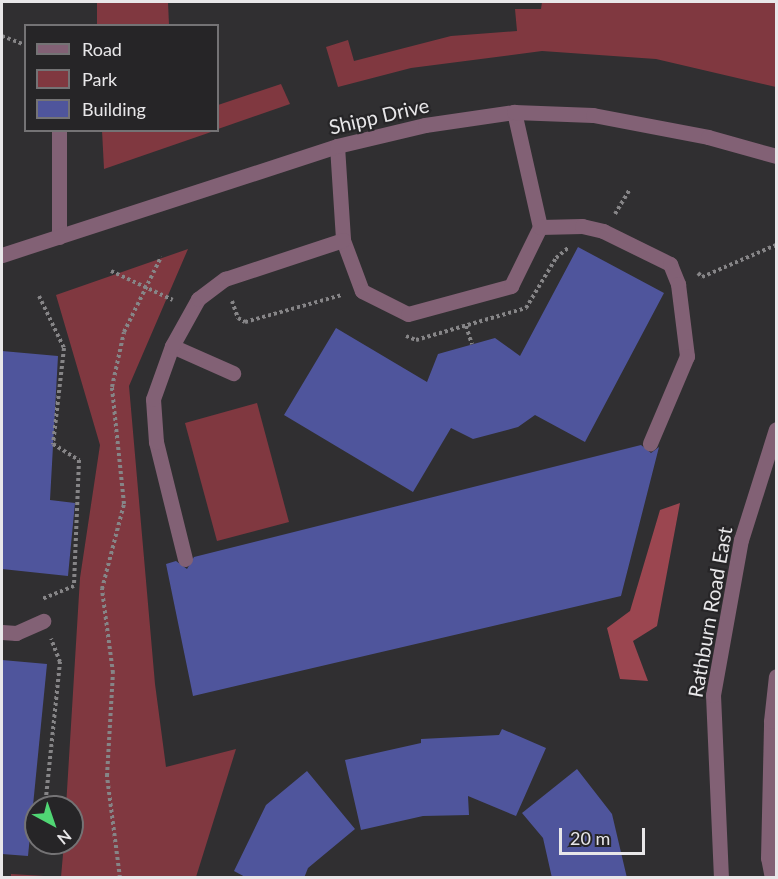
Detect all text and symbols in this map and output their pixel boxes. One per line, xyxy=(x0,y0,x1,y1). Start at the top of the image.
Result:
legend xyxy=(24,24,219,132)
text: Road xyxy=(82,38,122,60)
text: Park xyxy=(82,68,117,90)
street label: Shipp Drive xyxy=(327,93,431,139)
text: Building xyxy=(82,98,146,120)
street label: Rathburn Road East xyxy=(683,525,737,699)
north arrow xyxy=(24,795,84,855)
scale bar xyxy=(562,816,648,854)
text: N xyxy=(54,826,75,849)
text: 20 m xyxy=(570,827,610,849)

